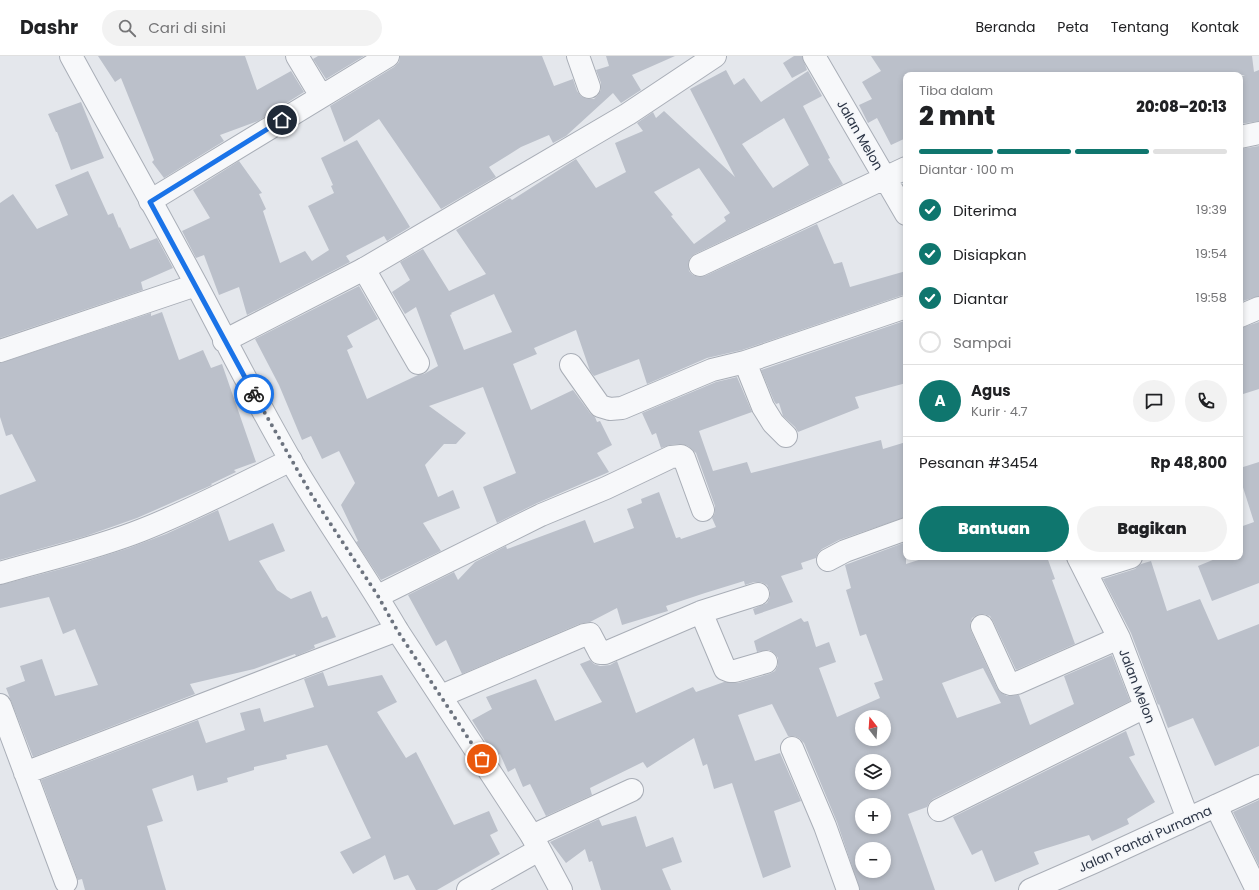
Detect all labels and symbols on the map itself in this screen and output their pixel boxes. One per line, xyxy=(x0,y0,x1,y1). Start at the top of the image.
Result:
street label: Jalan Melon xyxy=(832,96,888,174)
pin xyxy=(265,103,299,137)
courier xyxy=(234,374,274,414)
street label: Jalan Melon xyxy=(1114,646,1160,726)
north arrow xyxy=(855,710,891,746)
pin xyxy=(465,742,499,776)
street label: Jalan Pantai Purnama xyxy=(1075,801,1215,877)

